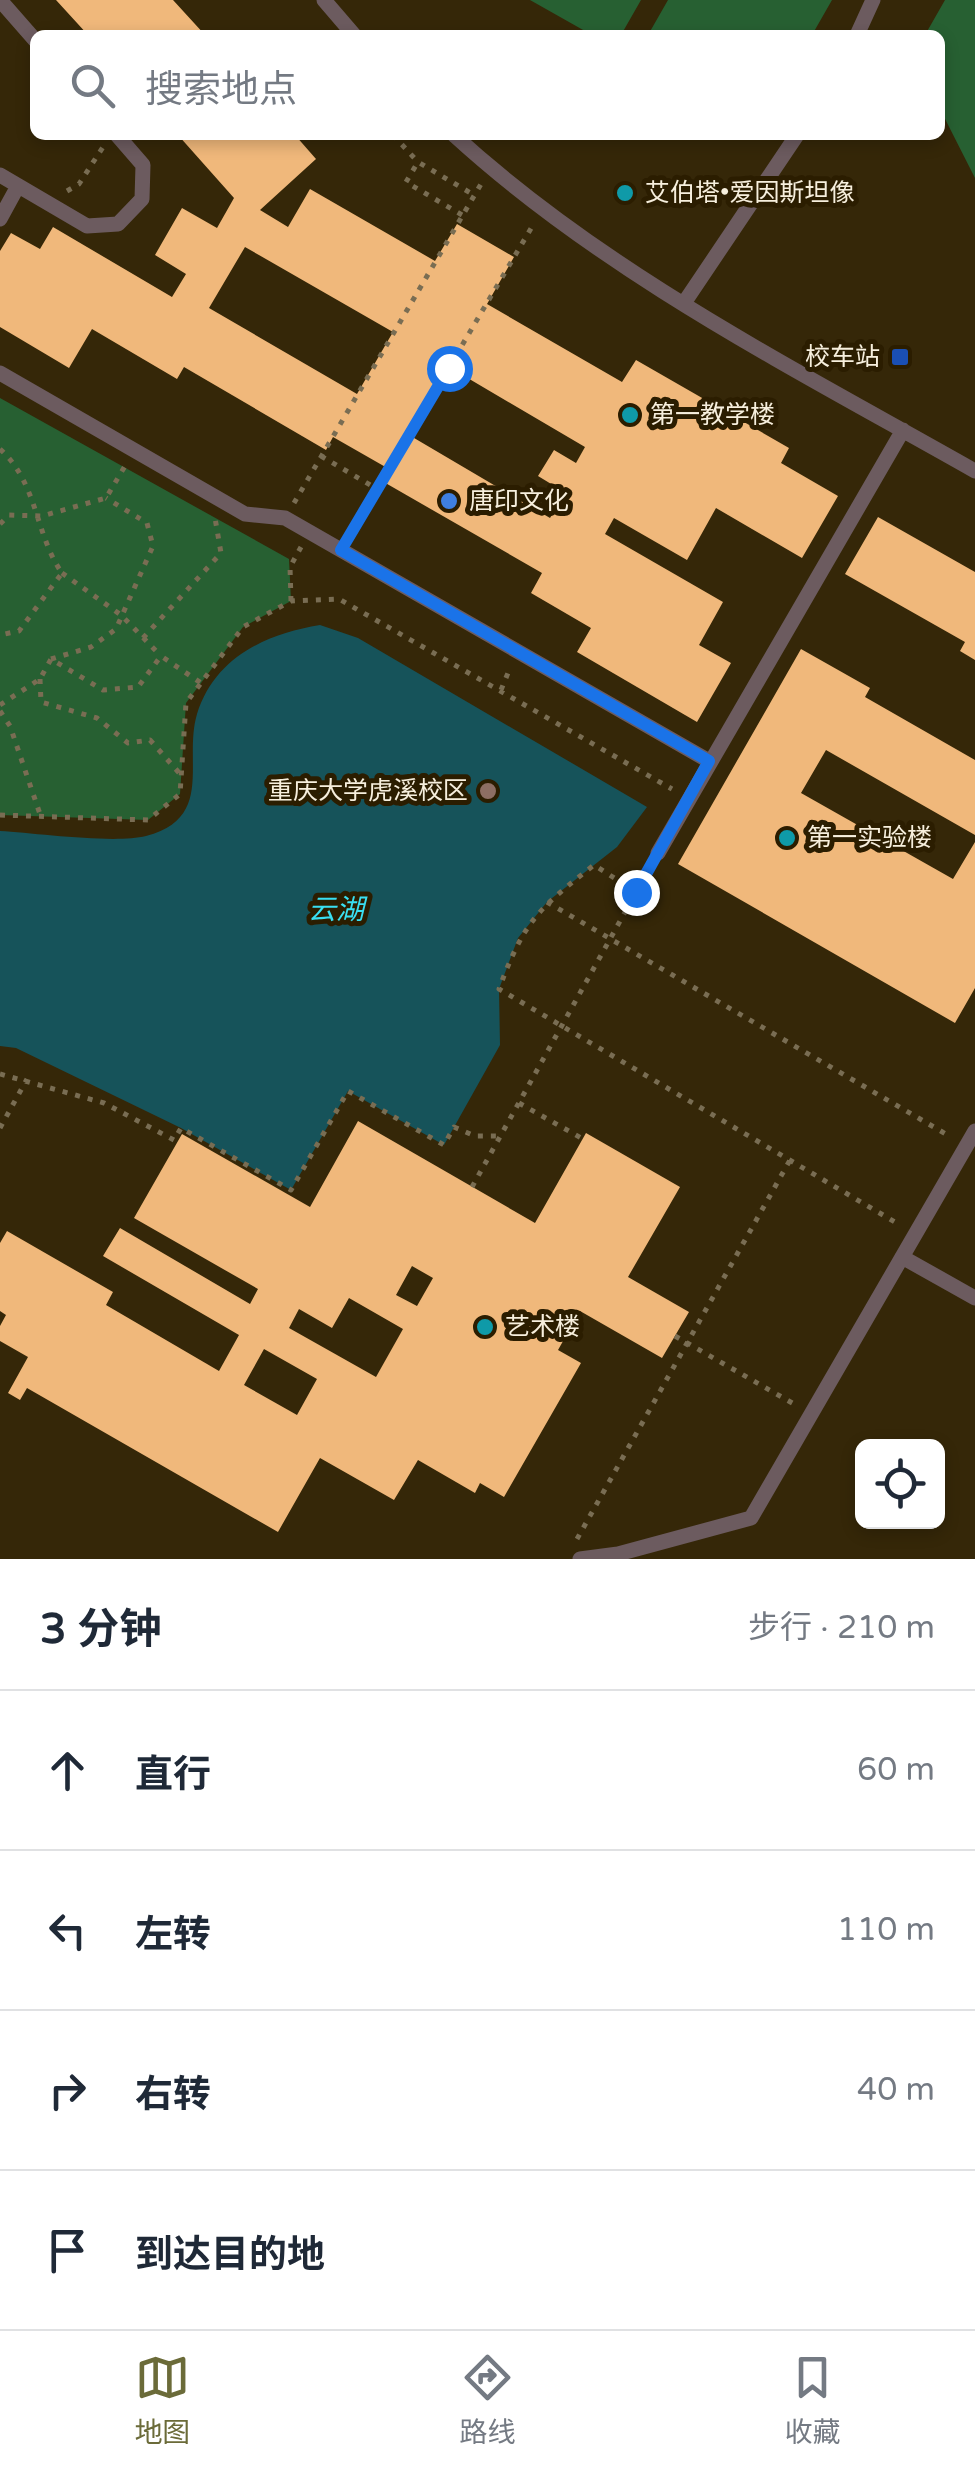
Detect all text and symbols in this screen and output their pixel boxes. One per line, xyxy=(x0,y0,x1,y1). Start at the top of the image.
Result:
search box xyxy=(30,30,945,140)
icon: search xyxy=(65,58,120,113)
text: 搜索地点 xyxy=(145,67,297,113)
place label: 艾伯塔•爱因斯坦像 xyxy=(645,178,854,208)
marker: 艾伯塔•爱因斯坦像 xyxy=(614,182,636,204)
place label: 校车站 xyxy=(805,342,880,372)
route start xyxy=(427,346,473,392)
marker: 校车站 xyxy=(889,346,911,368)
place label: 第一教学楼 xyxy=(650,400,775,430)
marker: 第一教学楼 xyxy=(619,404,641,426)
place label: 唐印文化 xyxy=(469,486,569,516)
marker: 唐印文化 xyxy=(438,490,460,512)
place label: 重庆大学虎溪校区 xyxy=(268,776,468,806)
marker: 重庆大学虎溪校区 xyxy=(477,780,499,802)
place label: 第一实验楼 xyxy=(807,823,932,853)
marker: 第一实验楼 xyxy=(776,827,798,849)
route end xyxy=(614,870,660,916)
water label: 云湖 xyxy=(308,893,368,927)
place label: 艺术楼 xyxy=(505,1312,580,1342)
marker: 艺术楼 xyxy=(474,1316,496,1338)
map controls xyxy=(855,1439,945,1529)
button: locate xyxy=(855,1439,945,1529)
text: 3 分钟 xyxy=(40,1604,161,1655)
text: 步行 · 210 m xyxy=(748,1609,935,1647)
icon: ahead xyxy=(40,1743,95,1798)
text: 60 m xyxy=(857,1751,935,1789)
text: 直行 xyxy=(135,1752,211,1798)
icon: left xyxy=(40,1903,95,1958)
text: 110 m xyxy=(837,1911,935,1949)
text: 左转 xyxy=(135,1912,211,1958)
icon: right xyxy=(40,2063,95,2118)
text: 40 m xyxy=(857,2071,935,2109)
text: 右转 xyxy=(135,2072,211,2118)
icon: arrive xyxy=(40,2223,95,2278)
text: 到达目的地 xyxy=(135,2232,325,2278)
tab: 地图 xyxy=(134,2350,191,2450)
tab: 路线 xyxy=(459,2350,516,2450)
tab: 收藏 xyxy=(784,2350,841,2450)

